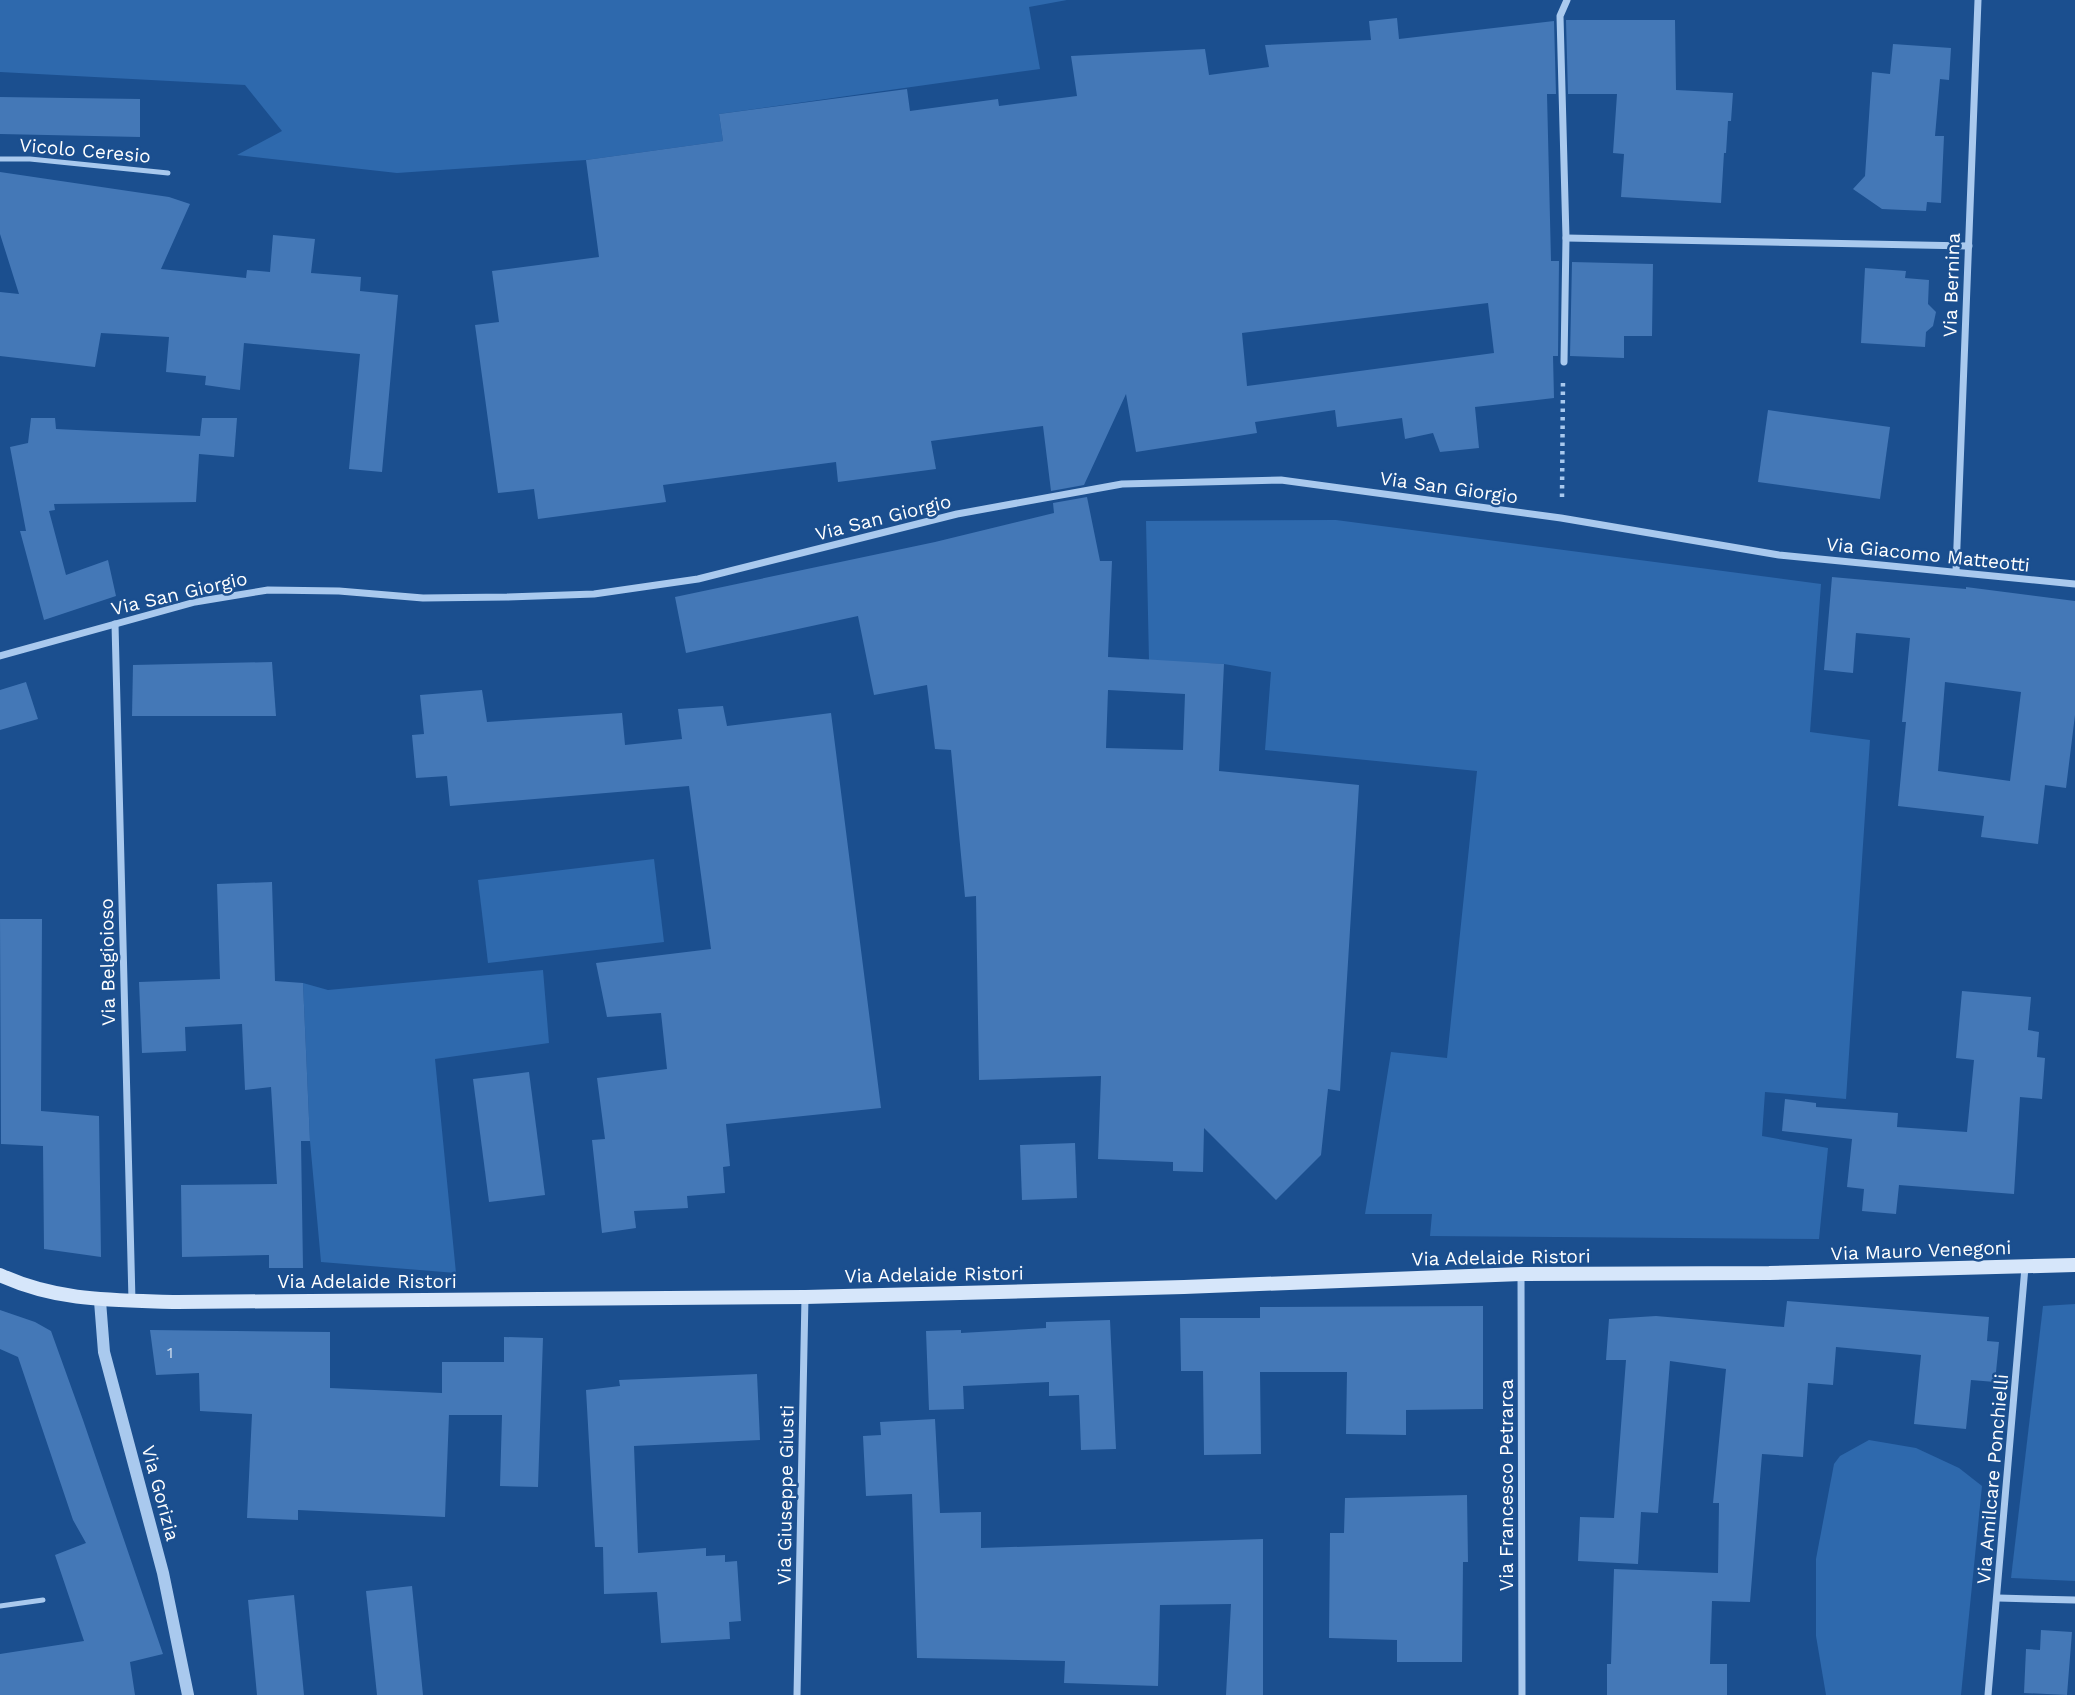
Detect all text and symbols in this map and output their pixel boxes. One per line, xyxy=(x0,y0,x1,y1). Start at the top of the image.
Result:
street label: Vicolo Ceresio xyxy=(18,133,152,168)
street label: Via Bernina xyxy=(1938,232,1965,338)
street label: Via San Giorgio xyxy=(1378,466,1519,509)
street label: Via San Giorgio xyxy=(813,489,953,545)
street label: Via Giacomo Matteotti xyxy=(1825,532,2031,577)
street label: Via San Giorgio xyxy=(109,567,250,620)
street label: Via Belgioioso xyxy=(95,898,120,1026)
street label: Via Mauro Venegoni xyxy=(1830,1236,2012,1265)
street label: Via Adelaide Ristori xyxy=(1411,1244,1591,1271)
street label: Via Adelaide Ristori xyxy=(844,1261,1024,1288)
street label: Via Adelaide Ristori xyxy=(277,1270,457,1293)
house number: 1 xyxy=(167,1343,173,1362)
street label: Via Amilcare Ponchielli xyxy=(1972,1373,2013,1585)
street label: Via Francesco Petrarca xyxy=(1495,1379,1518,1591)
street label: Via Giuseppe Giusti xyxy=(772,1405,799,1585)
street label: Via Gorizia xyxy=(137,1443,184,1544)

